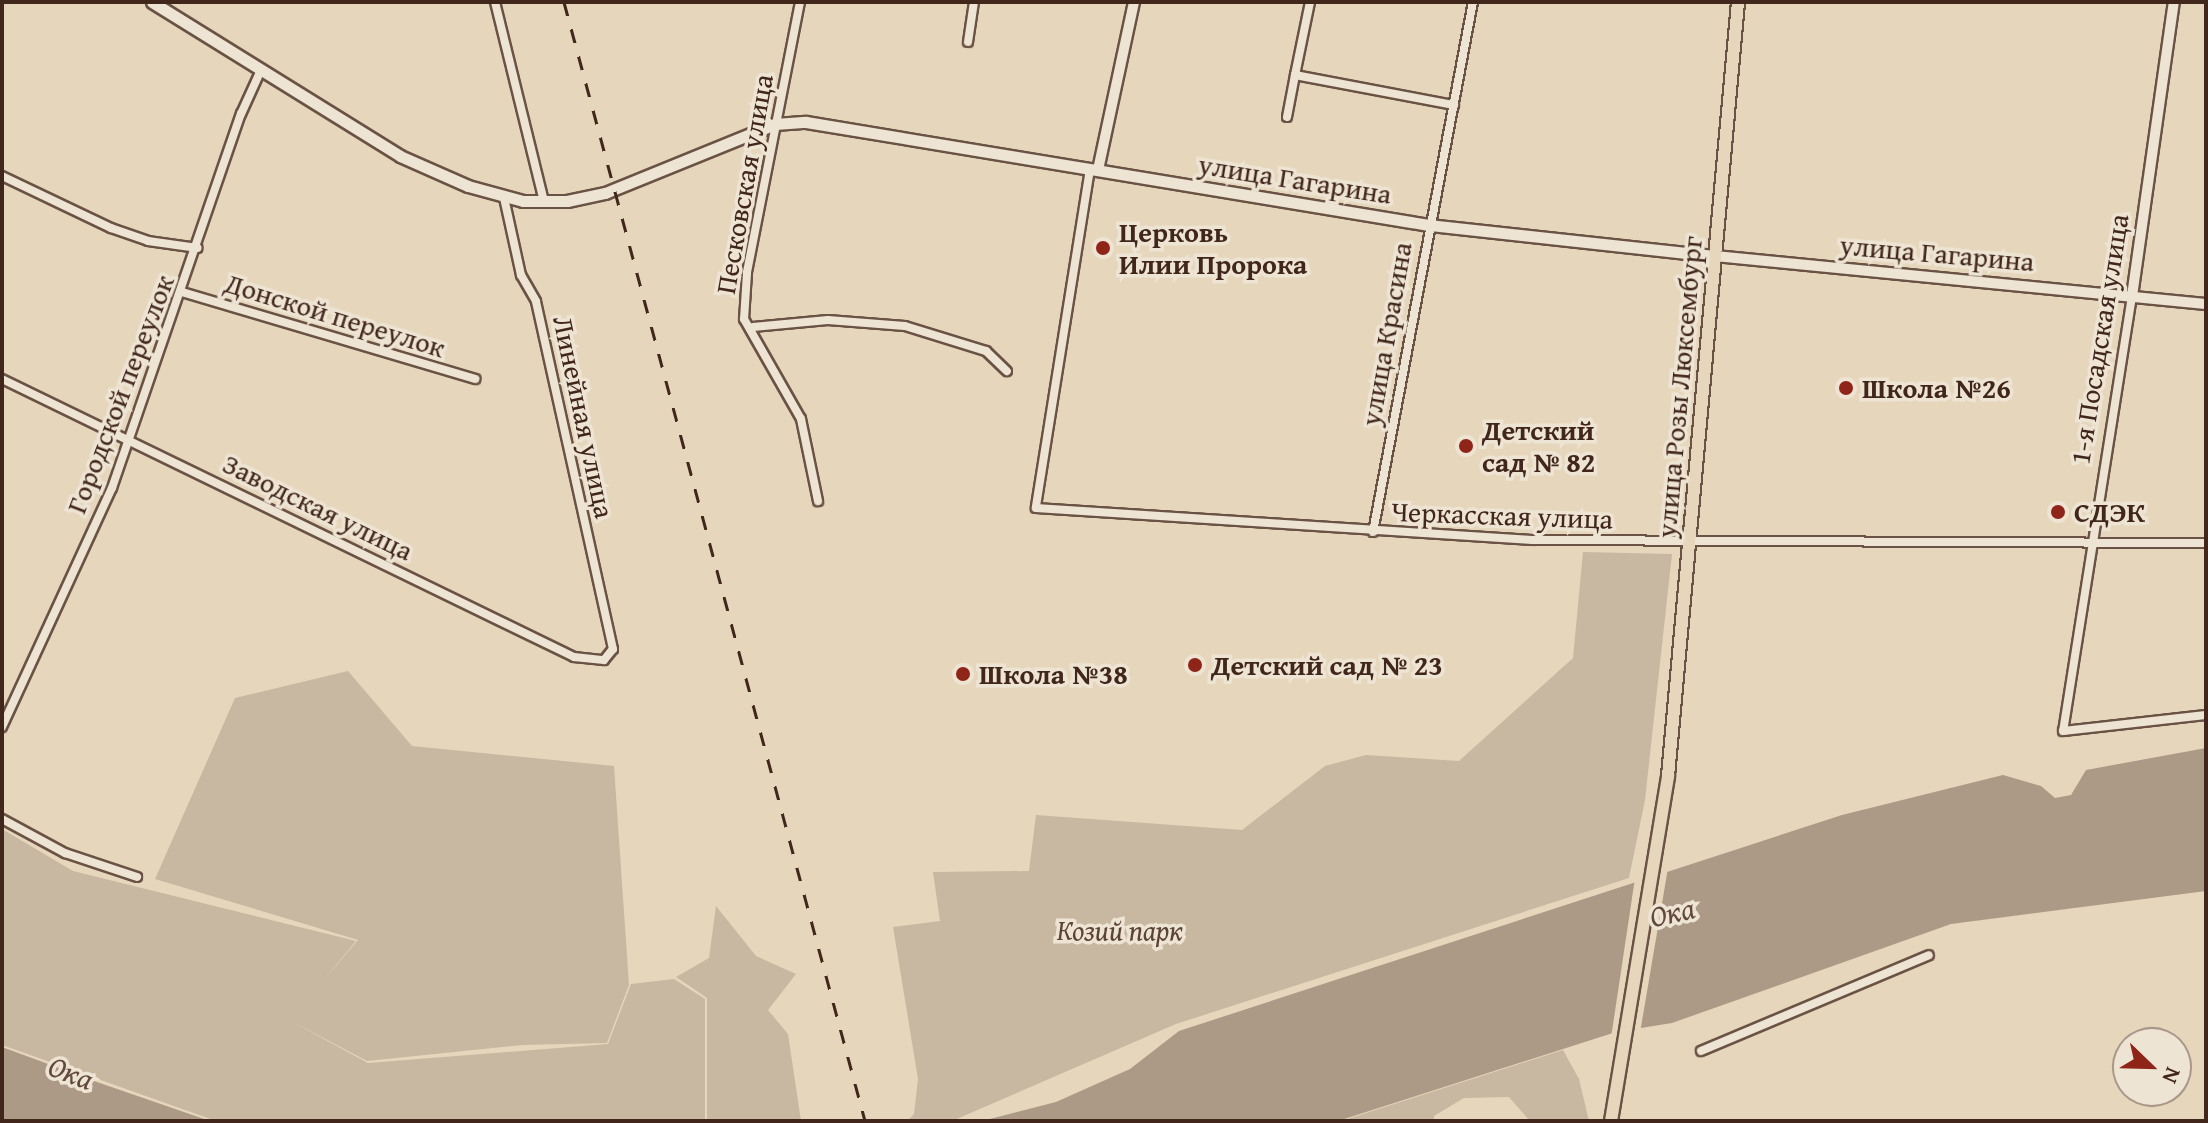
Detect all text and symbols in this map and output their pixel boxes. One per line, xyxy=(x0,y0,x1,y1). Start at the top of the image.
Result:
street label: Песковская улица xyxy=(708,72,780,296)
street label: улица Гагарина xyxy=(1196,147,1394,211)
street label: 1-я Посадская улица xyxy=(2063,211,2135,467)
place label: Церковь Илии Пророка xyxy=(1119,215,1307,281)
street label: улица Гагарина xyxy=(1838,228,2036,278)
street label: улица Розы Люксембург xyxy=(1649,235,1709,539)
marker: Церковь Илии Пророка xyxy=(1094,239,1112,257)
street label: улица Красина xyxy=(1353,239,1419,429)
street label: Донской переулок xyxy=(221,266,449,364)
street label: Городской переулок xyxy=(59,270,181,518)
street label: Линейная улица xyxy=(546,313,622,521)
place label: Школа №26 xyxy=(1862,371,2011,405)
marker: Школа №26 xyxy=(1837,379,1855,397)
place label: Детский сад № 82 xyxy=(1482,413,1595,479)
marker: Детский сад № 82 xyxy=(1457,437,1475,455)
street label: Заводская улица xyxy=(217,446,419,568)
street label: Черкасская улица xyxy=(1390,494,1614,536)
place label: СДЭК xyxy=(2074,495,2145,529)
marker: СДЭК xyxy=(2049,503,2067,521)
place label: Детский сад № 23 xyxy=(1211,648,1443,682)
marker: Детский сад № 23 xyxy=(1186,656,1204,674)
place label: Школа №38 xyxy=(979,657,1128,691)
marker: Школа №38 xyxy=(954,665,972,683)
water label: Ока xyxy=(1646,889,1698,935)
park label: Козий парк xyxy=(1057,913,1183,947)
north arrow xyxy=(2112,1027,2192,1107)
water label: Ока xyxy=(43,1047,99,1097)
text: N xyxy=(2155,1063,2190,1089)

